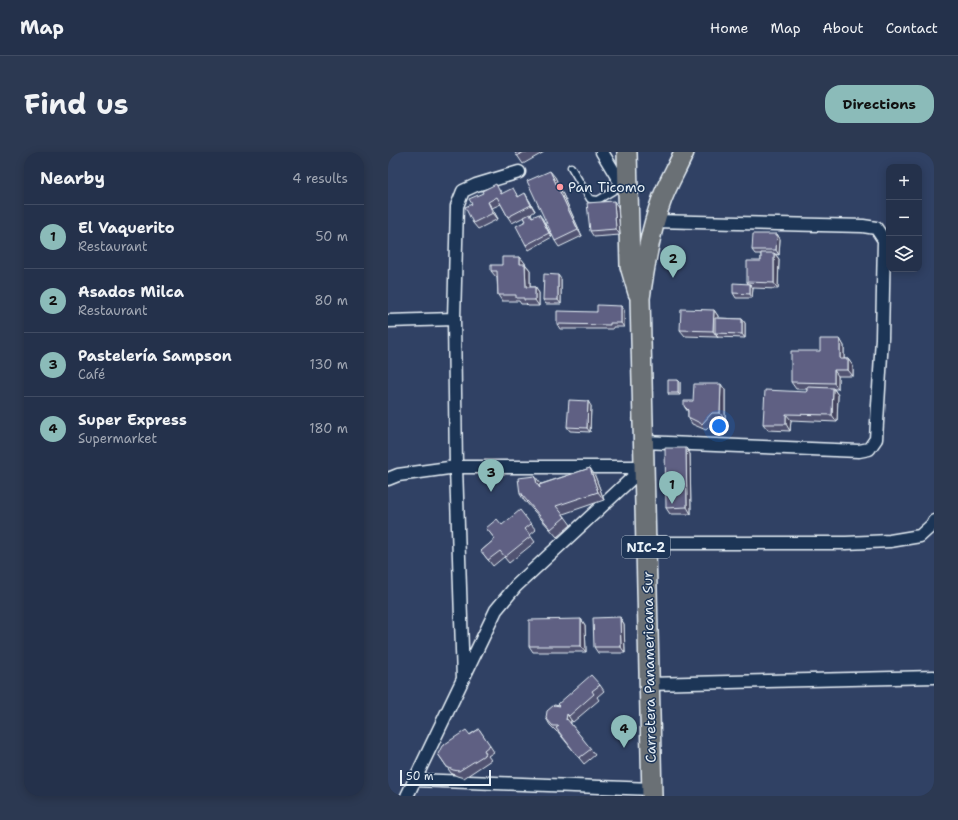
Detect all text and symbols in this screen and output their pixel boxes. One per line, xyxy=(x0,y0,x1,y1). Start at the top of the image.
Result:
text: Map xyxy=(20,15,64,40)
text: Home xyxy=(710,19,749,37)
text: Map xyxy=(771,19,801,37)
text: About xyxy=(823,19,864,37)
text: Contact xyxy=(886,19,938,37)
text: Find us xyxy=(24,85,129,123)
button: Directions xyxy=(825,85,934,123)
map controls xyxy=(886,164,922,272)
button: + xyxy=(886,164,922,200)
text: Nearby xyxy=(40,167,105,189)
text: 4 results xyxy=(292,170,348,187)
place label: Pan Ticomo xyxy=(568,178,645,196)
marker: Pan Ticomo xyxy=(555,182,565,192)
button: − xyxy=(886,200,922,236)
text: El Vaquerito xyxy=(78,218,175,238)
text: 1 xyxy=(50,228,56,245)
text: 50 m xyxy=(315,228,348,245)
button: layers xyxy=(886,236,922,272)
text: Restaurant xyxy=(78,238,148,255)
pin: 2 xyxy=(660,245,686,278)
text: Asados Milca xyxy=(78,282,184,302)
text: 2 xyxy=(48,292,58,309)
text: 80 m xyxy=(314,292,348,309)
text: Restaurant xyxy=(78,302,148,319)
text: Pastelería Sampson xyxy=(78,346,232,366)
text: 3 xyxy=(48,356,58,373)
text: 130 m xyxy=(310,356,348,373)
text: Café xyxy=(78,366,105,383)
text: Super Express xyxy=(78,410,187,430)
your location xyxy=(709,416,729,436)
text: 4 xyxy=(48,420,58,437)
text: 180 m xyxy=(309,420,348,437)
text: Supermarket xyxy=(78,430,157,447)
pin: 3 xyxy=(478,459,504,492)
pin: 1 xyxy=(659,471,685,504)
road number: NIC-2 xyxy=(622,536,670,558)
street label: Carretera Panamericana Sur xyxy=(638,571,660,763)
pin: 4 xyxy=(611,715,637,748)
scale bar xyxy=(400,768,491,787)
text: 50 m xyxy=(406,769,434,784)

